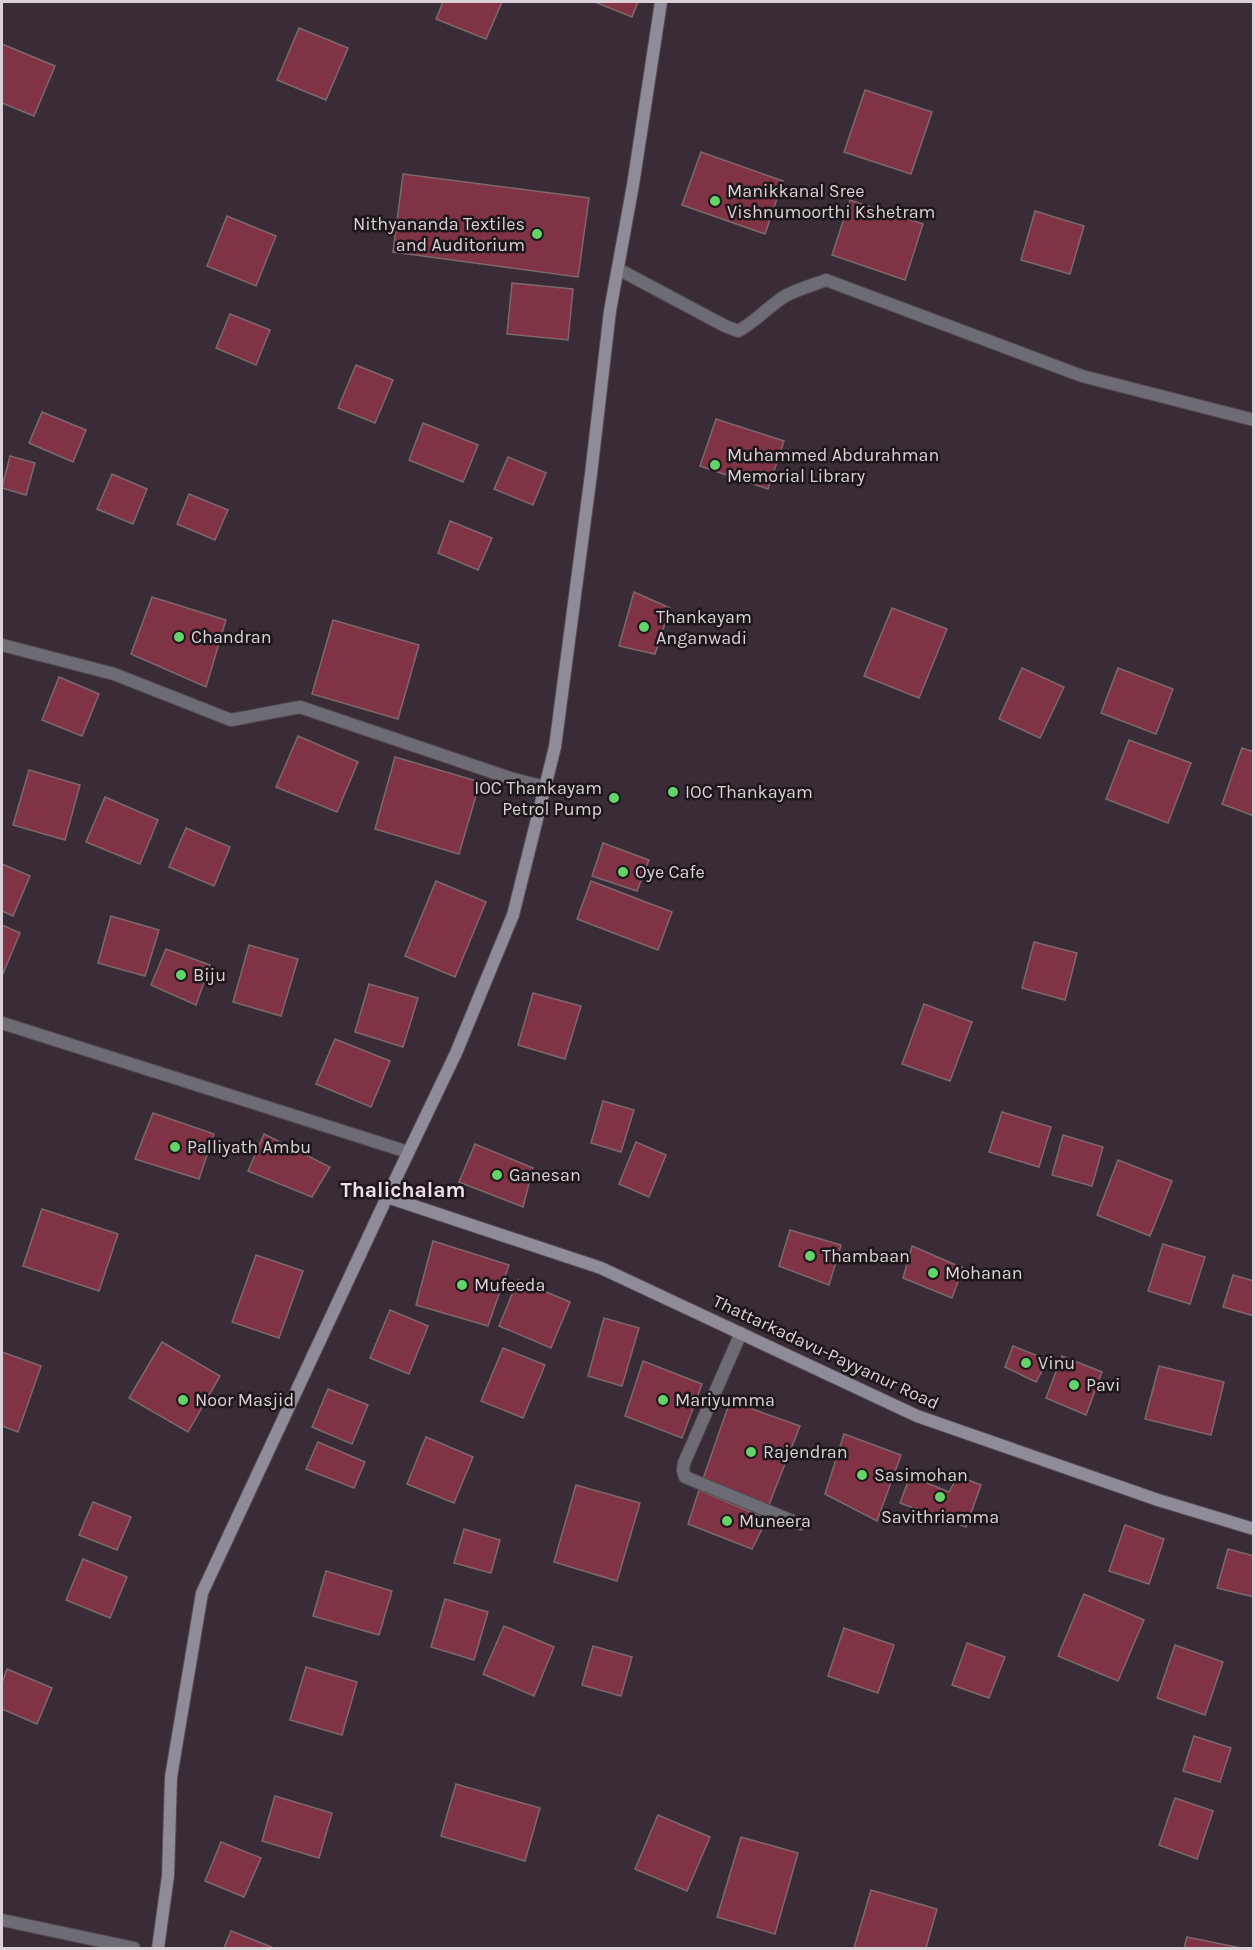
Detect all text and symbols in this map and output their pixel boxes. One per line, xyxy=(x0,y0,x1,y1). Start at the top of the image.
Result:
place label: Manikkanal Sree Vishnumoorthi Kshetram xyxy=(727,180,935,223)
marker: Manikkanal Sree Vishnumoorthi Kshetram xyxy=(708,194,722,208)
place label: Nithyananda Textiles and Auditorium xyxy=(353,213,525,256)
marker: Nithyananda Textiles and Auditorium xyxy=(530,227,544,241)
place label: Muhammed Abdurahman Memorial Library xyxy=(727,444,939,487)
marker: Muhammed Abdurahman Memorial Library xyxy=(708,458,722,472)
place label: Thankayam Anganwadi xyxy=(656,606,752,649)
marker: Thankayam Anganwadi xyxy=(637,620,651,634)
place label: Chandran xyxy=(191,626,272,648)
marker: Chandran xyxy=(172,630,186,644)
place label: IOC Thankayam Petrol Pump xyxy=(474,777,602,820)
place label: IOC Thankayam xyxy=(685,781,813,803)
marker: IOC Thankayam xyxy=(666,785,680,799)
marker: IOC Thankayam Petrol Pump xyxy=(607,791,621,805)
place label: Oye Cafe xyxy=(635,861,705,883)
marker: Oye Cafe xyxy=(616,865,630,879)
place label: Biju xyxy=(193,964,226,986)
marker: Biju xyxy=(174,968,188,982)
place label: Palliyath Ambu xyxy=(187,1136,311,1158)
marker: Palliyath Ambu xyxy=(168,1140,182,1154)
place label: Ganesan xyxy=(509,1164,581,1186)
marker: Ganesan xyxy=(490,1168,504,1182)
district label: Thalichalam xyxy=(341,1178,465,1202)
place label: Thambaan xyxy=(822,1245,910,1267)
marker: Thambaan xyxy=(803,1249,817,1263)
place label: Mohanan xyxy=(945,1262,1023,1284)
marker: Mohanan xyxy=(926,1266,940,1280)
place label: Mufeeda xyxy=(474,1274,545,1296)
marker: Mufeeda xyxy=(455,1278,469,1292)
street label: Thattarkadavu-Payyanur Road xyxy=(709,1290,943,1414)
place label: Vinu xyxy=(1038,1352,1075,1374)
marker: Vinu xyxy=(1019,1356,1033,1370)
place label: Pavi xyxy=(1086,1374,1120,1396)
marker: Pavi xyxy=(1067,1378,1081,1392)
place label: Noor Masjid xyxy=(195,1389,294,1411)
place label: Mariyumma xyxy=(675,1389,775,1411)
marker: Noor Masjid xyxy=(176,1393,190,1407)
marker: Mariyumma xyxy=(656,1393,670,1407)
place label: Rajendran xyxy=(763,1441,848,1463)
marker: Rajendran xyxy=(744,1445,758,1459)
place label: Sasimohan xyxy=(874,1464,968,1486)
marker: Sasimohan xyxy=(855,1468,869,1482)
marker: Savithriamma xyxy=(933,1490,947,1504)
place label: Savithriamma xyxy=(881,1506,999,1528)
place label: Muneera xyxy=(739,1510,811,1532)
marker: Muneera xyxy=(720,1514,734,1528)

